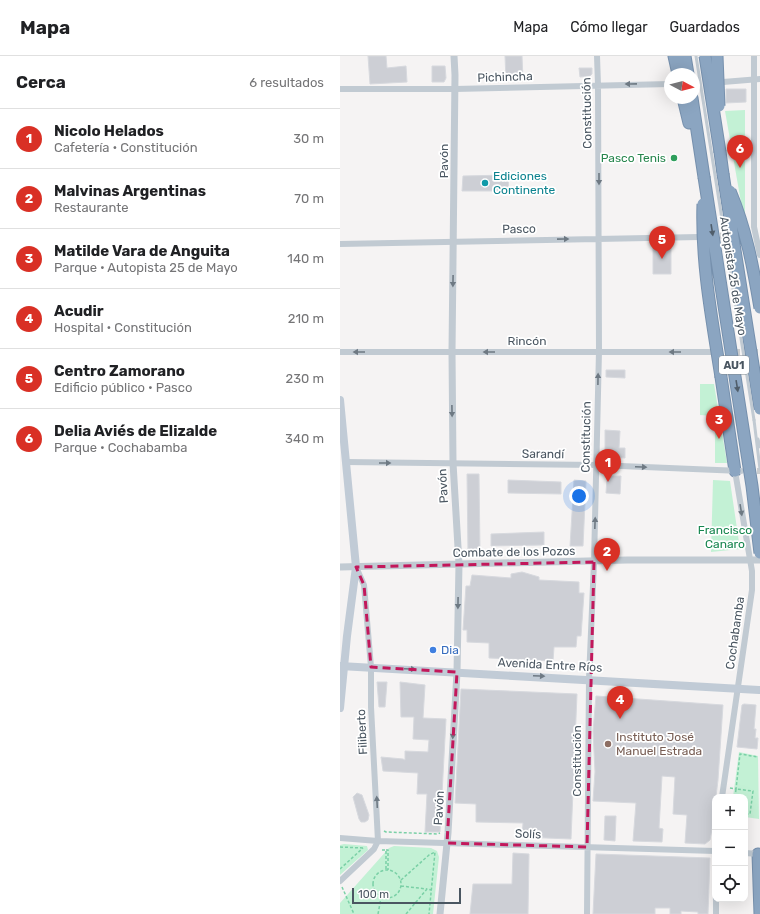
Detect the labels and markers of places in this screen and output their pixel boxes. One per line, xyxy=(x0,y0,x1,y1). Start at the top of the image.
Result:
pin: 6 xyxy=(727,135,753,168)
place label: Pasco Tenis xyxy=(601,151,666,165)
marker: Pasco Tenis xyxy=(669,153,679,163)
place label: Ediciones Continente xyxy=(493,169,556,197)
marker: Ediciones Continente xyxy=(480,178,490,188)
pin: 5 xyxy=(649,226,675,259)
pin: 3 xyxy=(706,406,732,439)
pin: 1 xyxy=(595,449,621,482)
pin: 2 xyxy=(594,538,620,571)
place label: Dia xyxy=(441,643,459,657)
marker: Dia xyxy=(428,645,438,655)
pin: 4 xyxy=(607,686,633,719)
place label: Instituto José Manuel Estrada xyxy=(616,730,702,758)
marker: Instituto José Manuel Estrada xyxy=(603,739,613,749)

